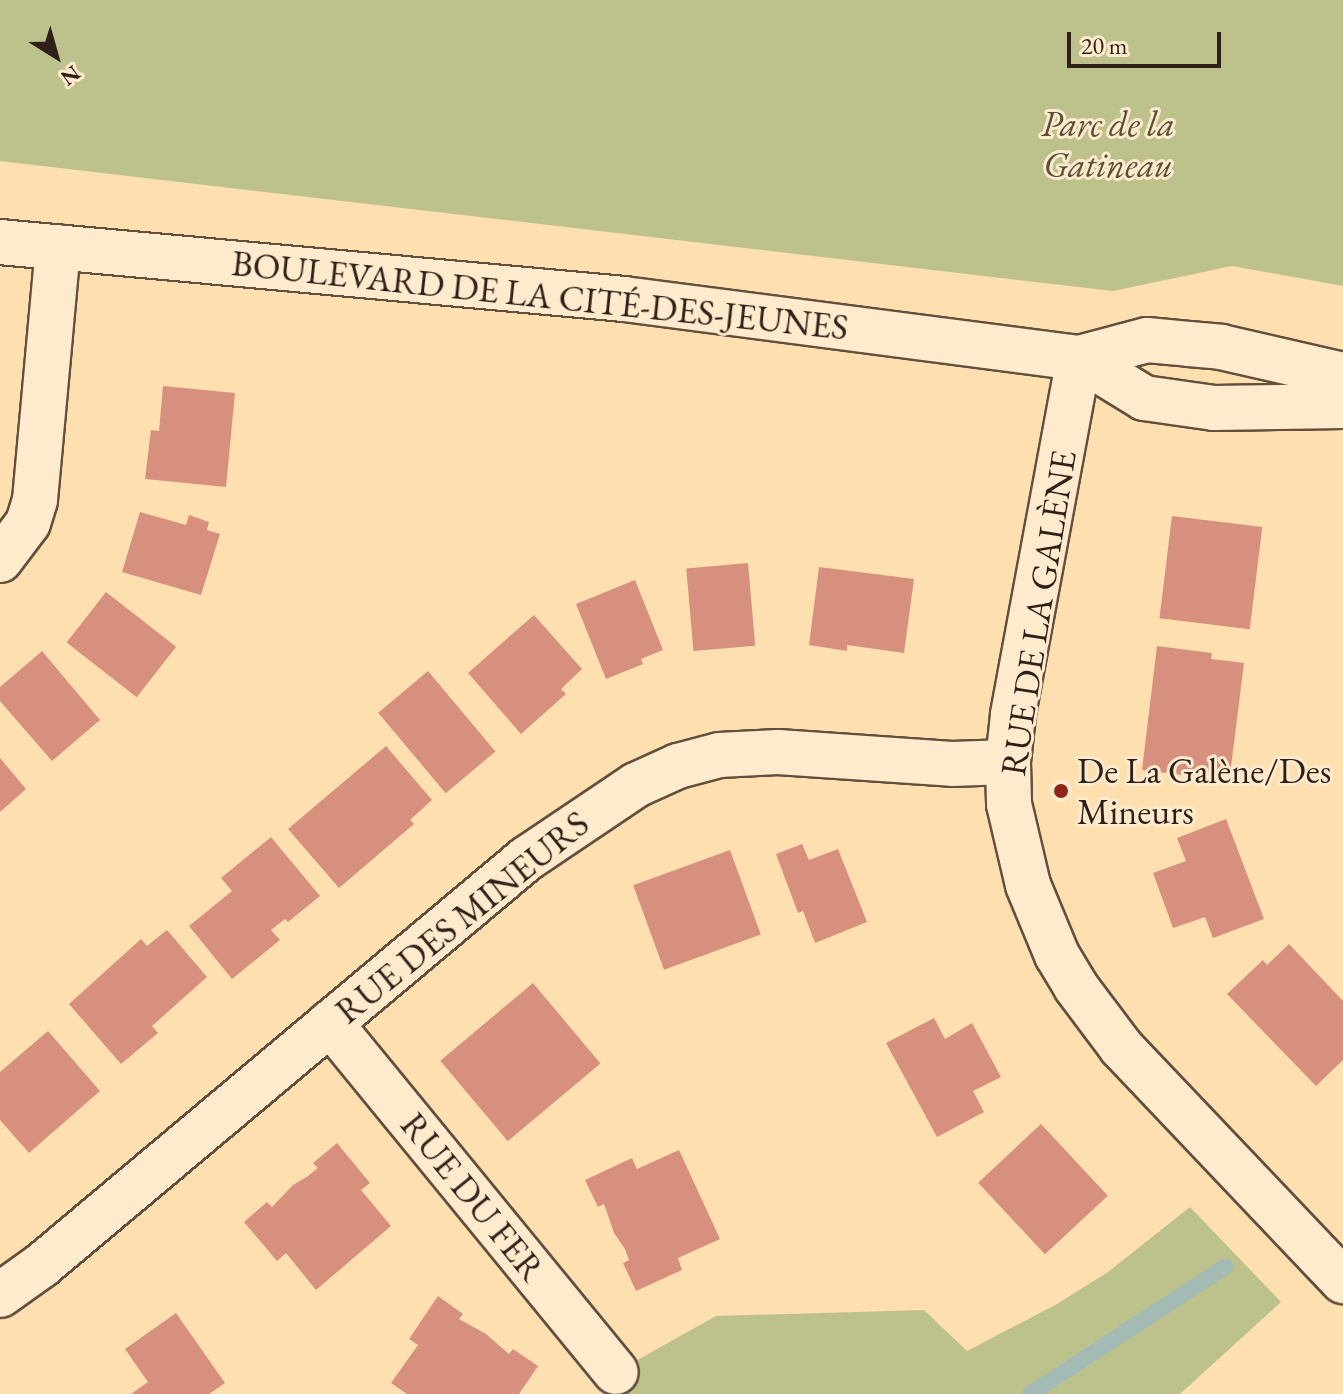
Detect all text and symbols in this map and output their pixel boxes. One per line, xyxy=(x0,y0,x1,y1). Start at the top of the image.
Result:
north arrow xyxy=(16,16,96,96)
scale bar xyxy=(1071,16,1225,66)
text: 20 m xyxy=(1081,30,1128,61)
text: N xyxy=(55,59,87,93)
park label: Parc de la Gatineau xyxy=(1041,101,1175,186)
street label: BOULEVARD DE LA CITÉ-DES-JEUNES xyxy=(230,241,850,349)
street label: RUE DE LA GALÈNE xyxy=(991,447,1085,779)
place label: De La Galène/Des Mineurs xyxy=(1077,748,1331,833)
marker: De La Galène/Des Mineurs xyxy=(1052,782,1070,800)
street label: RUE DES MINEURS xyxy=(327,802,597,1032)
street label: RUE DU FER xyxy=(392,1104,554,1290)

